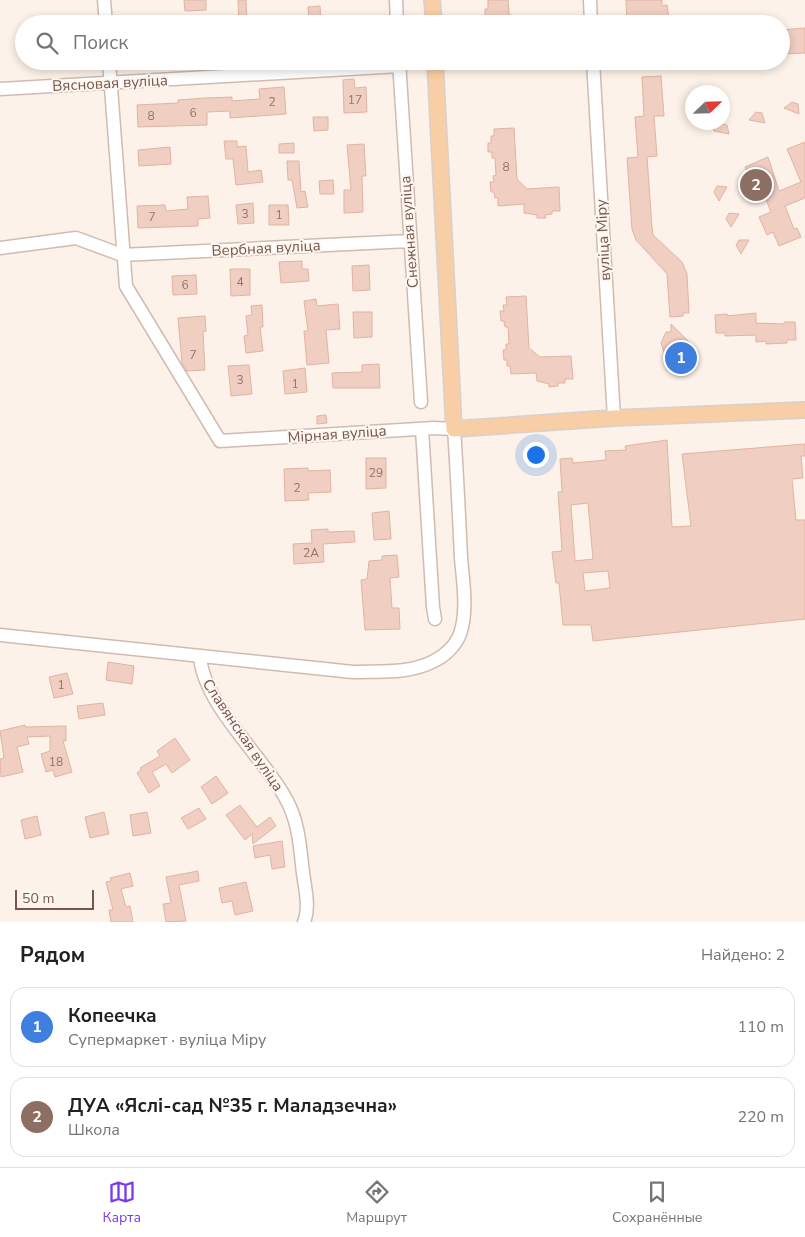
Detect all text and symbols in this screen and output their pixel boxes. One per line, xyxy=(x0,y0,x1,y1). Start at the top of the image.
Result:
search box xyxy=(15,15,790,70)
icon: search xyxy=(33,29,61,57)
text: Поиск xyxy=(73,30,128,56)
street label: Вясновая вуліца xyxy=(52,70,168,96)
north arrow xyxy=(685,85,730,130)
house number: 17 xyxy=(348,92,362,108)
house number: 2 xyxy=(268,94,276,110)
house number: 6 xyxy=(189,105,197,121)
house number: 8 xyxy=(147,108,155,124)
house number: 8 xyxy=(502,159,510,175)
pin: 2 xyxy=(740,166,772,204)
street label: Снежная вуліца xyxy=(395,175,423,289)
street label: вуліца Міру xyxy=(591,198,615,281)
house number: 3 xyxy=(241,206,249,222)
house number: 1 xyxy=(275,207,283,223)
house number: 7 xyxy=(148,209,156,225)
street label: Вербная вуліца xyxy=(211,235,321,261)
house number: 4 xyxy=(236,274,244,290)
house number: 6 xyxy=(181,277,189,293)
pin: 1 xyxy=(665,339,697,377)
house number: 7 xyxy=(189,347,197,363)
house number: 3 xyxy=(236,372,244,388)
house number: 1 xyxy=(291,376,299,392)
street label: Мірная вуліца xyxy=(287,421,387,447)
your location xyxy=(523,442,549,468)
house number: 29 xyxy=(369,465,383,481)
house number: 2 xyxy=(293,480,301,496)
house number: 2А xyxy=(303,545,319,561)
street label: Славянская вуліца xyxy=(198,675,288,795)
house number: 1 xyxy=(57,677,65,693)
house number: 18 xyxy=(49,754,63,770)
scale bar xyxy=(15,887,94,910)
text: 50 m xyxy=(22,889,54,908)
text: Рядом xyxy=(20,941,85,969)
text: Найдено: 2 xyxy=(701,944,785,966)
text: Копеечка xyxy=(68,1003,157,1029)
text: 1 xyxy=(32,1016,42,1038)
text: 110 m xyxy=(737,1016,784,1038)
text: Супермаркет · вуліца Міру xyxy=(68,1029,266,1051)
text: ДУА «Яслі-сад №35 г. Маладзечна» xyxy=(68,1093,397,1119)
text: 2 xyxy=(32,1106,42,1128)
text: 220 m xyxy=(737,1106,784,1128)
text: Школа xyxy=(68,1119,120,1141)
tab: Карта xyxy=(103,1178,141,1227)
tab: Маршрут xyxy=(346,1178,407,1227)
tab: Сохранённые xyxy=(612,1178,702,1227)

